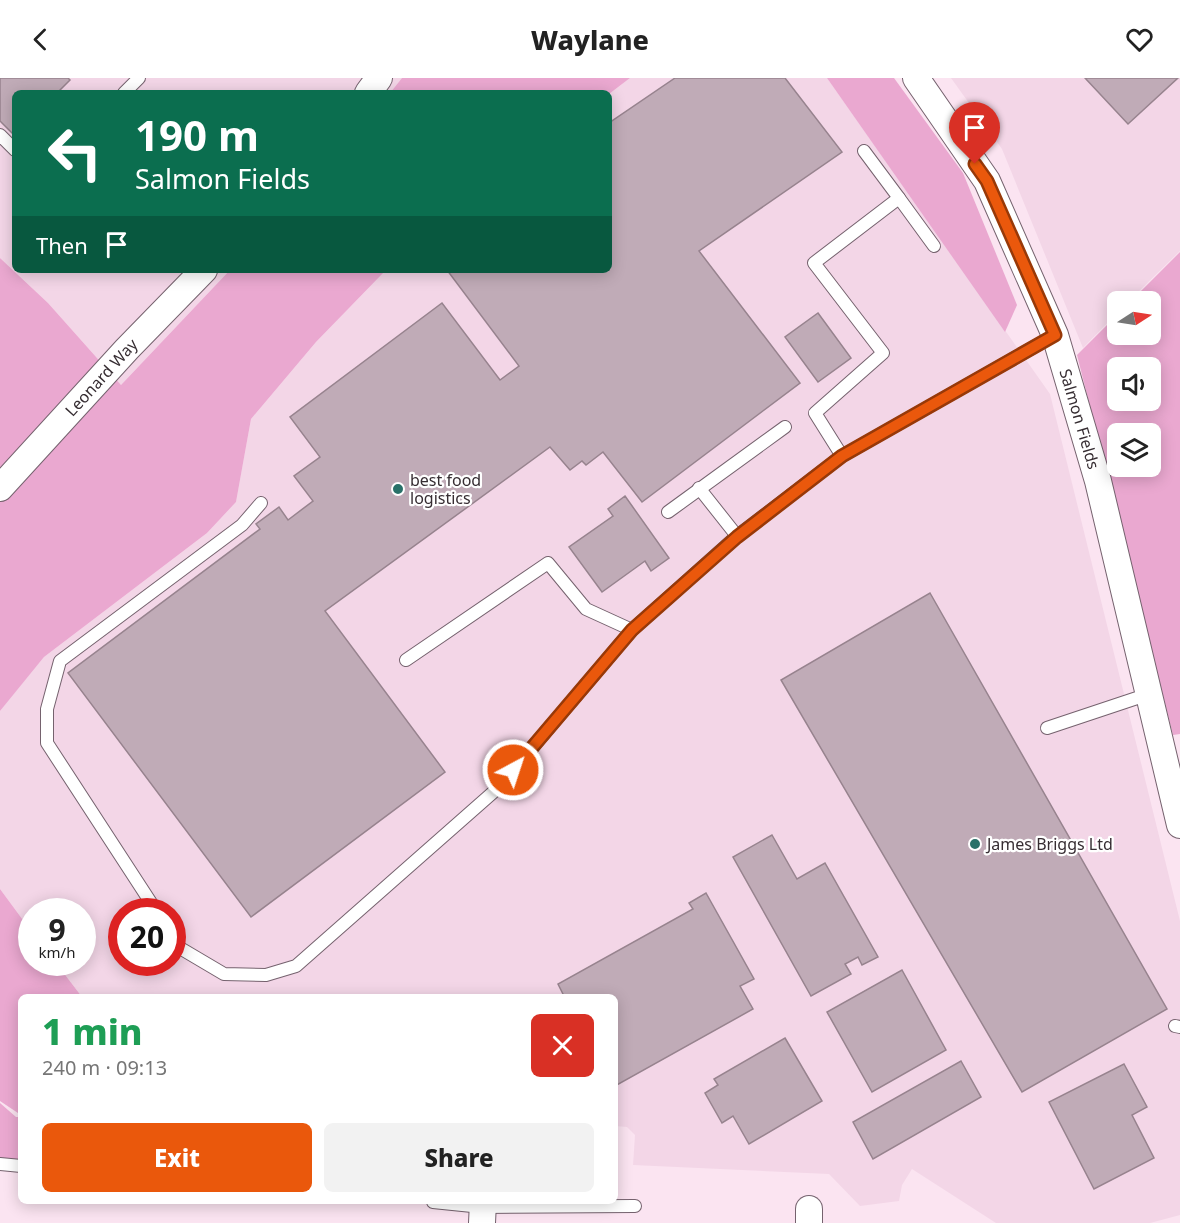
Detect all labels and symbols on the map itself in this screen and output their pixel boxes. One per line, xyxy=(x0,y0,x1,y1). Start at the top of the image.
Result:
pin xyxy=(949,102,1000,164)
north arrow xyxy=(1107,291,1161,345)
street label: Leonard Way xyxy=(60,333,143,421)
street label: Salmon Fields xyxy=(1055,366,1105,472)
place label: best food logistics xyxy=(410,469,481,509)
marker: best food logistics xyxy=(391,482,405,496)
position arrow xyxy=(481,738,545,802)
place label: James Briggs Ltd xyxy=(985,833,1113,855)
marker: James Briggs Ltd xyxy=(968,837,982,851)
speed limit sign: 20 xyxy=(108,898,186,976)

